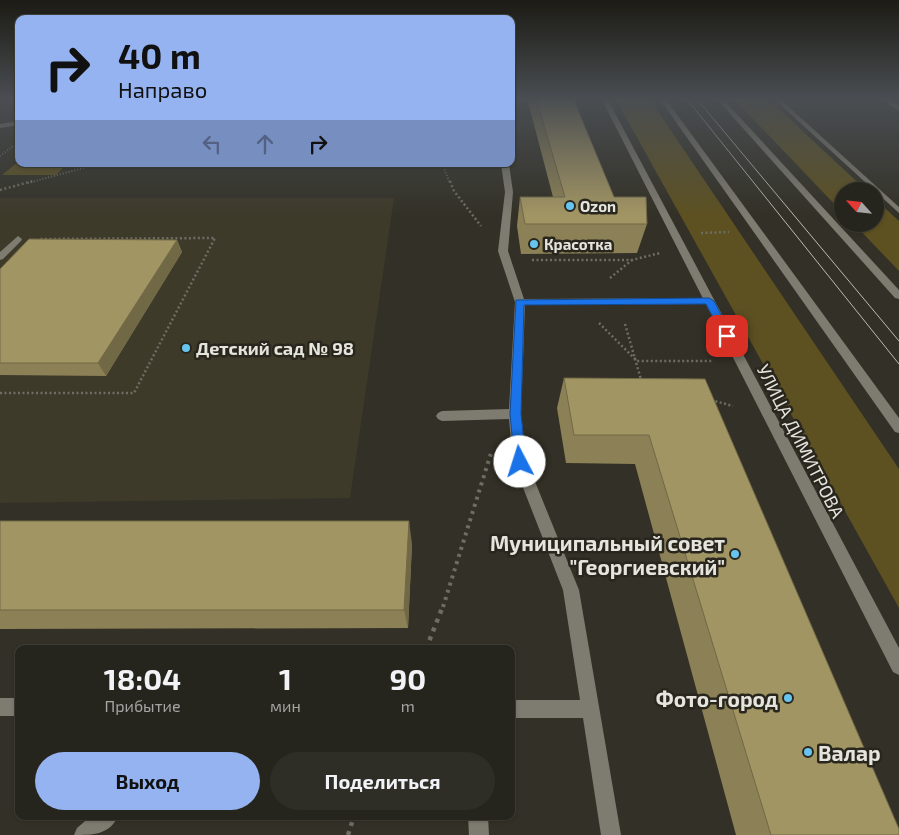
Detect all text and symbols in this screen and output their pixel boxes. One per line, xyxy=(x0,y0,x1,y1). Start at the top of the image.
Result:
text: 40 m xyxy=(118,34,201,76)
icon: right xyxy=(35,35,100,100)
text: Направо xyxy=(118,76,207,102)
icon: left xyxy=(198,130,226,158)
icon: ahead xyxy=(251,130,279,158)
icon: right xyxy=(304,130,332,158)
north arrow xyxy=(834,182,884,232)
map controls xyxy=(834,182,884,232)
place label: Ozon xyxy=(580,197,616,215)
marker: Ozon xyxy=(564,200,576,212)
place label: Красотка xyxy=(544,235,612,253)
marker: Красотка xyxy=(528,238,540,250)
pin xyxy=(706,315,748,357)
icon: arrive xyxy=(713,322,741,350)
place label: Детский сад № 98 xyxy=(196,337,354,359)
marker: Детский сад № 98 xyxy=(180,342,192,354)
street label: УЛИЦА ДИМИТРОВА xyxy=(753,360,850,522)
position arrow xyxy=(493,435,545,487)
place label: Муниципальный совет "Георгиевский" xyxy=(490,530,725,579)
marker: Муниципальный совет "Георгиевский" xyxy=(729,548,741,560)
text: 18:04 xyxy=(104,660,181,696)
text: 1 xyxy=(279,660,292,696)
text: 90 xyxy=(390,660,426,696)
place label: Фото-город xyxy=(656,686,778,711)
marker: Фото-город xyxy=(782,692,794,704)
text: Прибытие xyxy=(105,696,181,715)
text: мин xyxy=(270,696,301,715)
text: m xyxy=(401,696,415,715)
place label: Валар xyxy=(818,740,881,765)
marker: Валар xyxy=(802,746,814,758)
button: Выход xyxy=(35,752,260,810)
button: Поделиться xyxy=(270,752,495,810)

